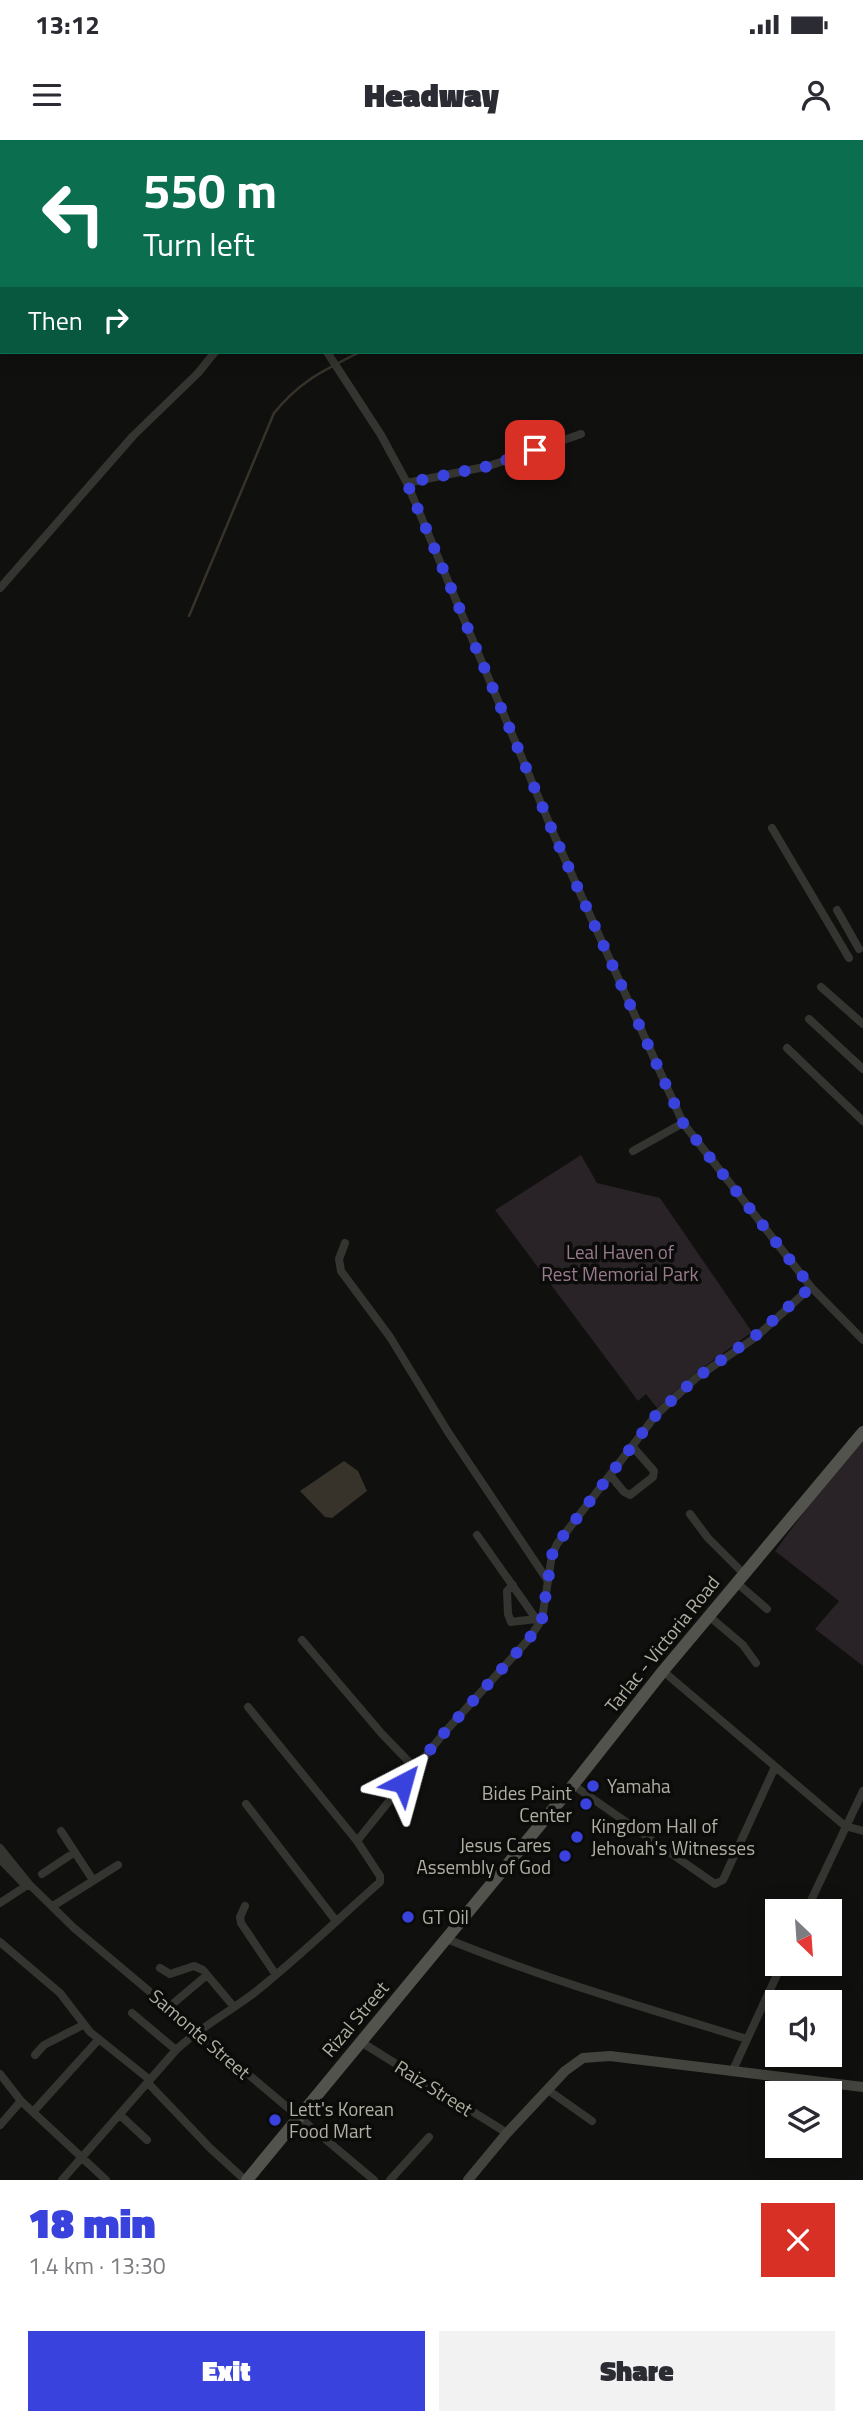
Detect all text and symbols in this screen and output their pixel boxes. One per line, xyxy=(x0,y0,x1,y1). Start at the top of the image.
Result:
text: 13:12 xyxy=(35,5,100,44)
text: Headway xyxy=(364,71,499,119)
icon: menu xyxy=(28,76,66,114)
icon: person xyxy=(797,76,835,114)
text: 550 m xyxy=(143,152,277,227)
icon: left xyxy=(28,168,119,259)
text: Turn left xyxy=(143,220,255,268)
text: Then xyxy=(28,301,83,340)
icon: right xyxy=(97,301,135,339)
pin xyxy=(505,420,565,480)
icon: arrive xyxy=(516,431,554,469)
park label: Leal Haven of Rest Memorial Park xyxy=(541,1237,699,1288)
street label: Tarlac - Victoria Road xyxy=(597,1569,726,1718)
position arrow xyxy=(366,1746,440,1820)
place label: Yamaha xyxy=(607,1771,671,1800)
place label: Bides Paint Center xyxy=(482,1778,572,1829)
marker: Yamaha xyxy=(585,1778,601,1794)
marker: Bides Paint Center xyxy=(578,1796,594,1812)
place label: Kingdom Hall of Jehovah's Witnesses xyxy=(591,1811,755,1862)
marker: Kingdom Hall of Jehovah's Witnesses xyxy=(569,1829,585,1845)
place label: Jesus Cares Assembly of God xyxy=(416,1830,551,1881)
marker: Jesus Cares Assembly of God xyxy=(557,1848,573,1864)
north arrow xyxy=(765,1899,842,1976)
map controls xyxy=(765,1899,842,2158)
place label: GT Oil xyxy=(422,1902,469,1931)
marker: GT Oil xyxy=(400,1909,416,1925)
street label: Rizal Street xyxy=(314,1974,395,2063)
street label: Samonte Street xyxy=(144,1982,257,2086)
button: sound xyxy=(765,1990,842,2067)
street label: Raiz Street xyxy=(390,2052,479,2123)
button: layers xyxy=(765,2081,842,2158)
place label: Lett's Korean Food Mart xyxy=(289,2094,394,2145)
marker: Lett's Korean Food Mart xyxy=(267,2112,283,2128)
text: 18 min xyxy=(28,2190,155,2254)
button: close xyxy=(761,2203,835,2277)
text: 1.4 km · 13:30 xyxy=(28,2248,166,2283)
button: Exit xyxy=(28,2331,425,2411)
button: Share xyxy=(439,2331,835,2411)

